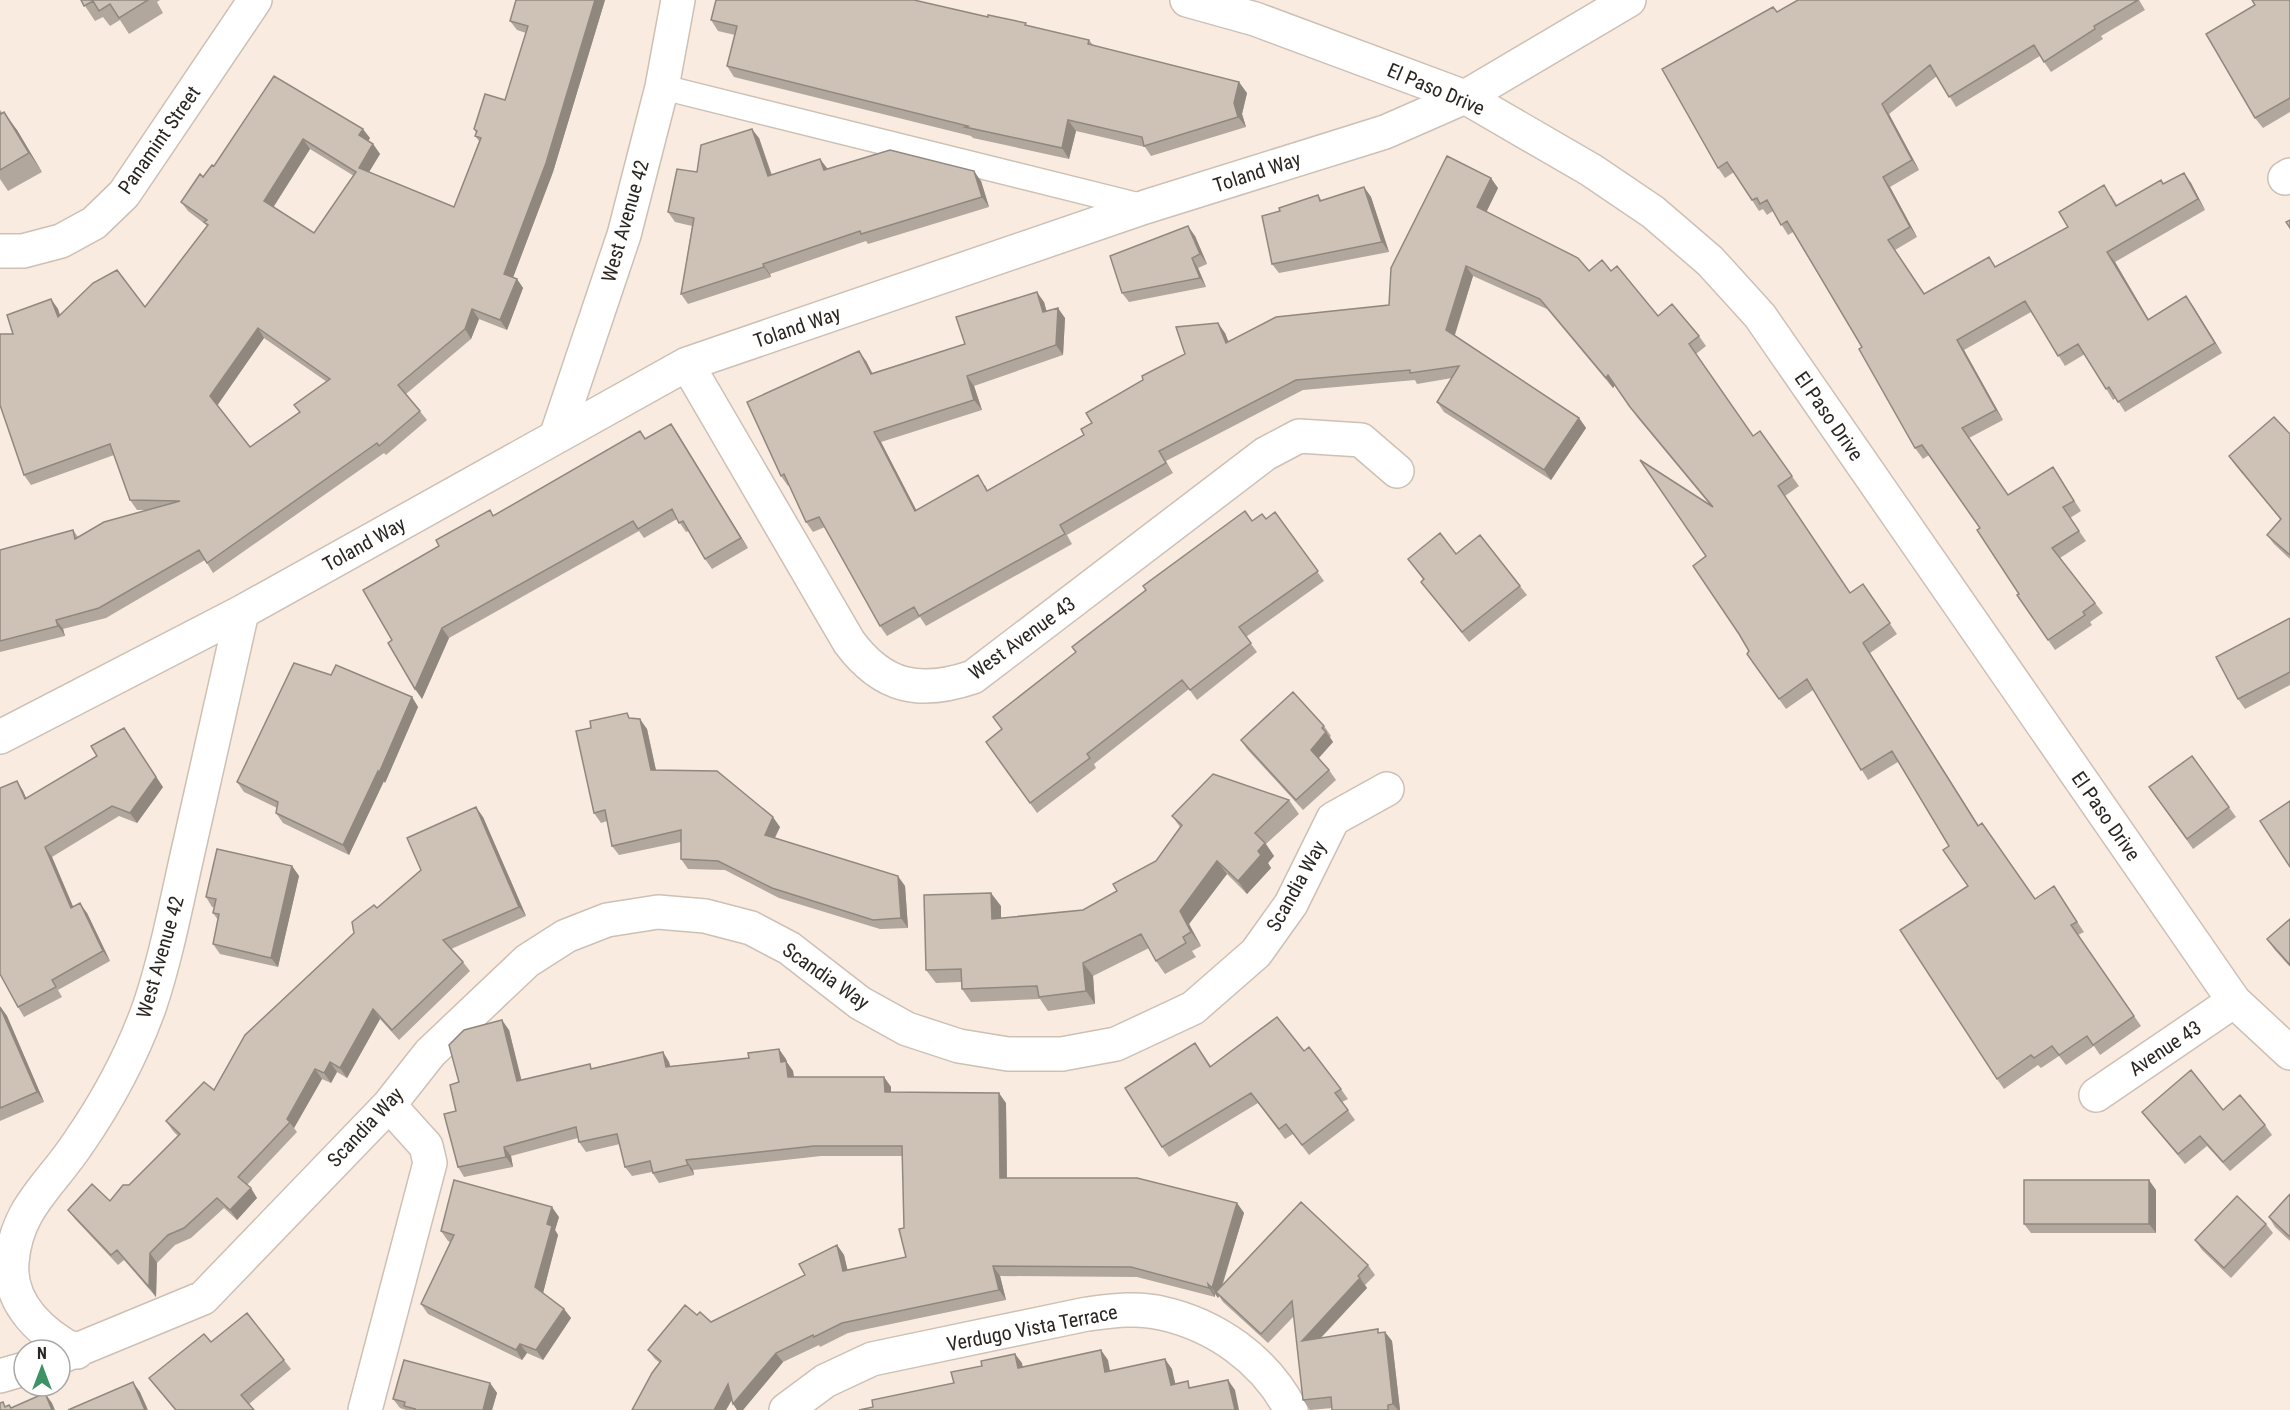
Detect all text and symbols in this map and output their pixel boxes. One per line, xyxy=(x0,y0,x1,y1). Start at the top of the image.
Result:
street label: El Paso Drive xyxy=(1384,58,1488,120)
street label: Panamint Street xyxy=(113,81,205,199)
street label: Toland Way xyxy=(1210,147,1304,197)
street label: West Avenue 42 xyxy=(596,157,654,285)
street label: Toland Way xyxy=(750,301,844,353)
street label: El Paso Drive xyxy=(1790,367,1868,465)
street label: Toland Way xyxy=(319,512,409,576)
street label: West Avenue 43 xyxy=(964,591,1080,685)
street label: El Paso Drive xyxy=(2067,767,2145,865)
street label: Scandia Way xyxy=(1261,836,1331,936)
street label: West Avenue 42 xyxy=(131,893,189,1021)
street label: Scandia Way xyxy=(778,937,874,1015)
street label: Avenue 43 xyxy=(2124,1015,2206,1081)
street label: Scandia Way xyxy=(322,1082,408,1172)
street label: Verdugo Vista Terrace xyxy=(945,1300,1119,1356)
north arrow xyxy=(12,1338,72,1398)
text: N xyxy=(37,1344,47,1363)

